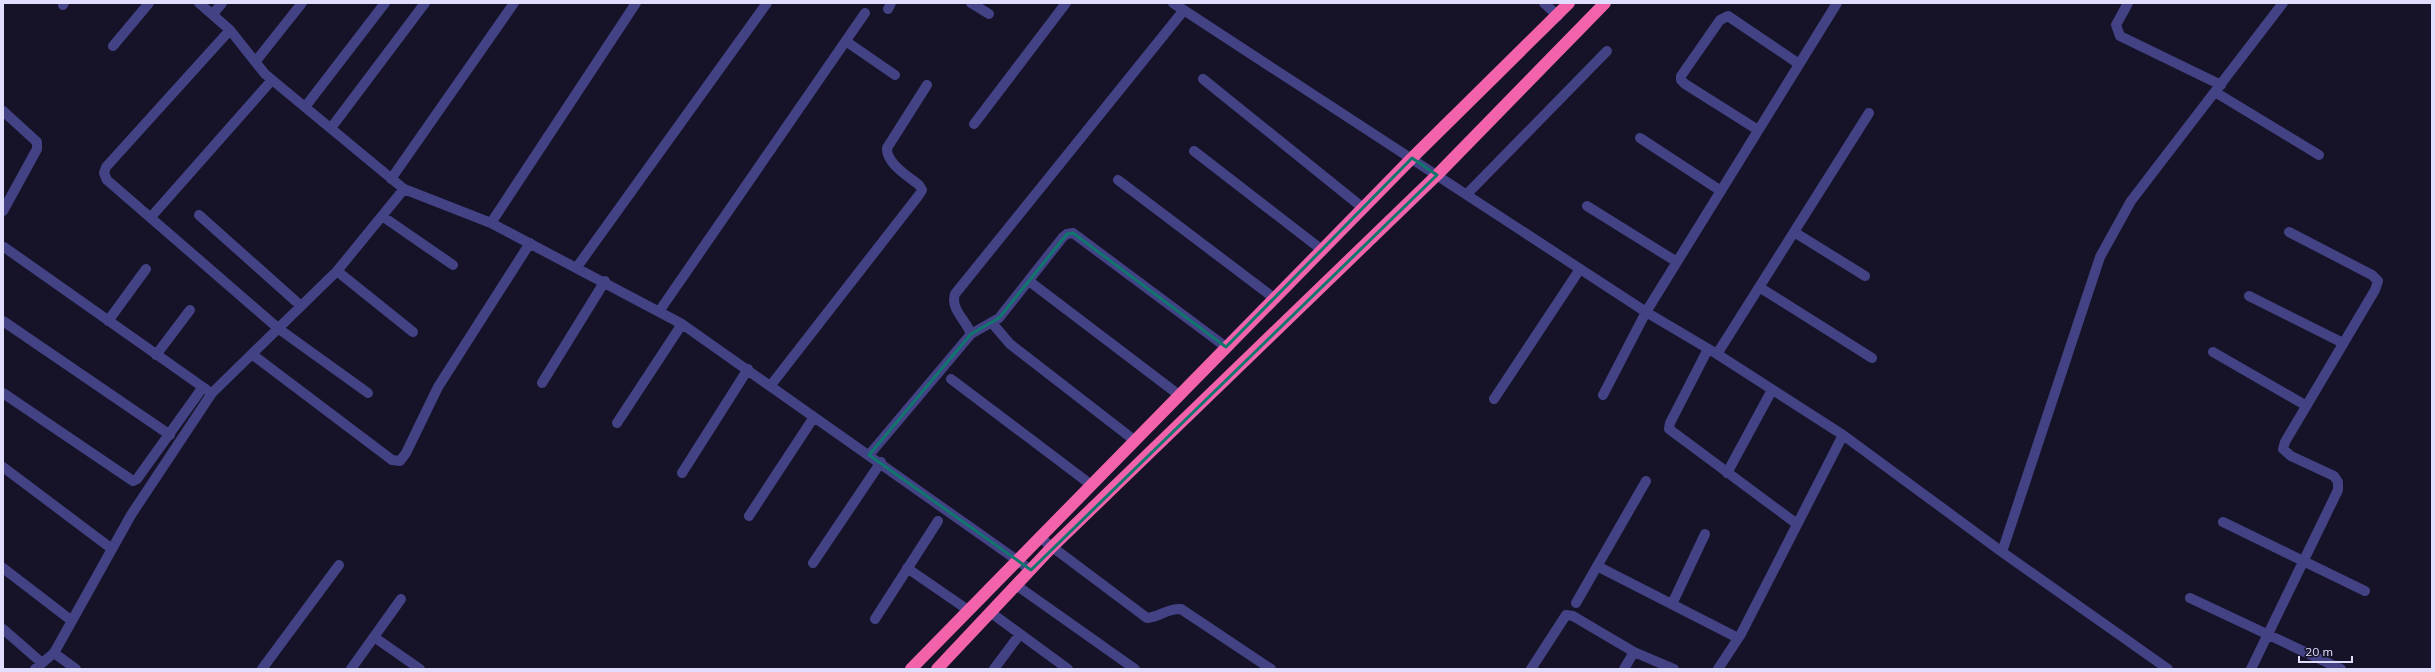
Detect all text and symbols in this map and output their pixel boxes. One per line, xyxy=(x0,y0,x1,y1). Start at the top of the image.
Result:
scale bar xyxy=(2299,638,2352,664)
text: 20 m xyxy=(2305,644,2333,659)

